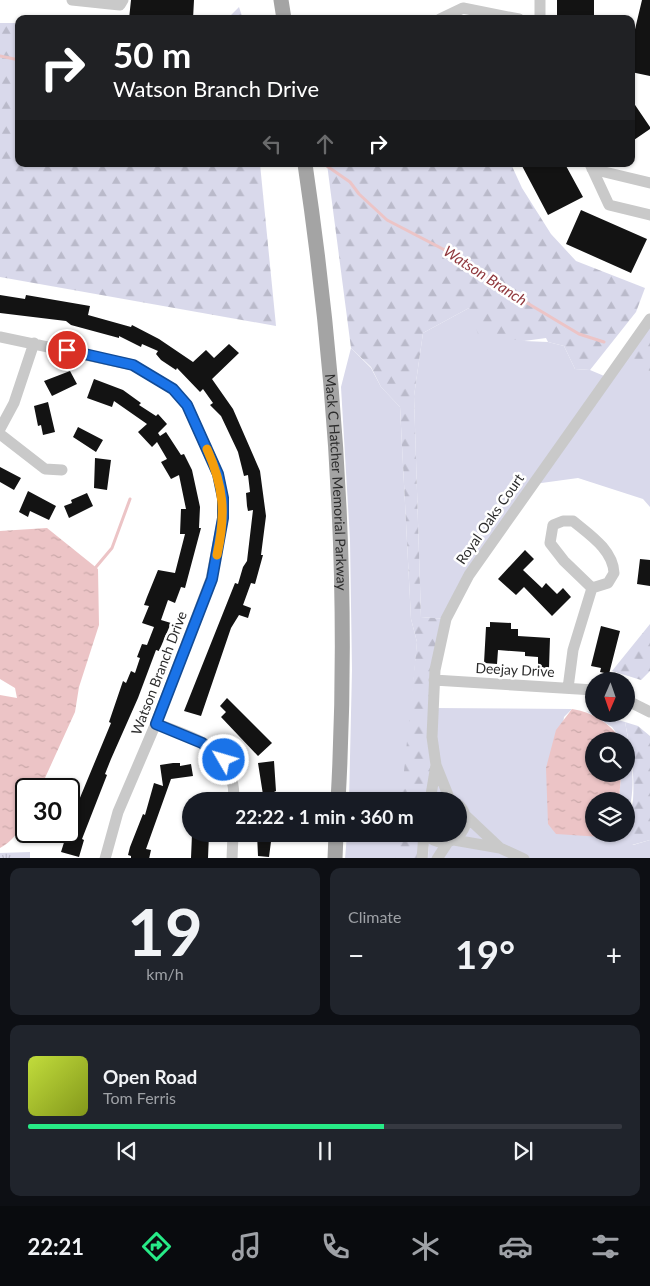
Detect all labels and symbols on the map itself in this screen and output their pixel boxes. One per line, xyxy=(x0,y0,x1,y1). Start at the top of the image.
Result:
water label: Watson Branch xyxy=(440,242,531,309)
pin xyxy=(46,329,88,371)
street label: Mack C Hatcher Memorial Parkway xyxy=(322,373,351,592)
street label: Royal Oaks Court xyxy=(452,470,527,567)
street label: Watson Branch Drive xyxy=(127,609,190,737)
street label: Deejay Drive xyxy=(475,659,555,680)
north arrow xyxy=(585,672,635,722)
position arrow xyxy=(197,733,249,785)
speed limit sign: 30 xyxy=(15,778,80,843)

